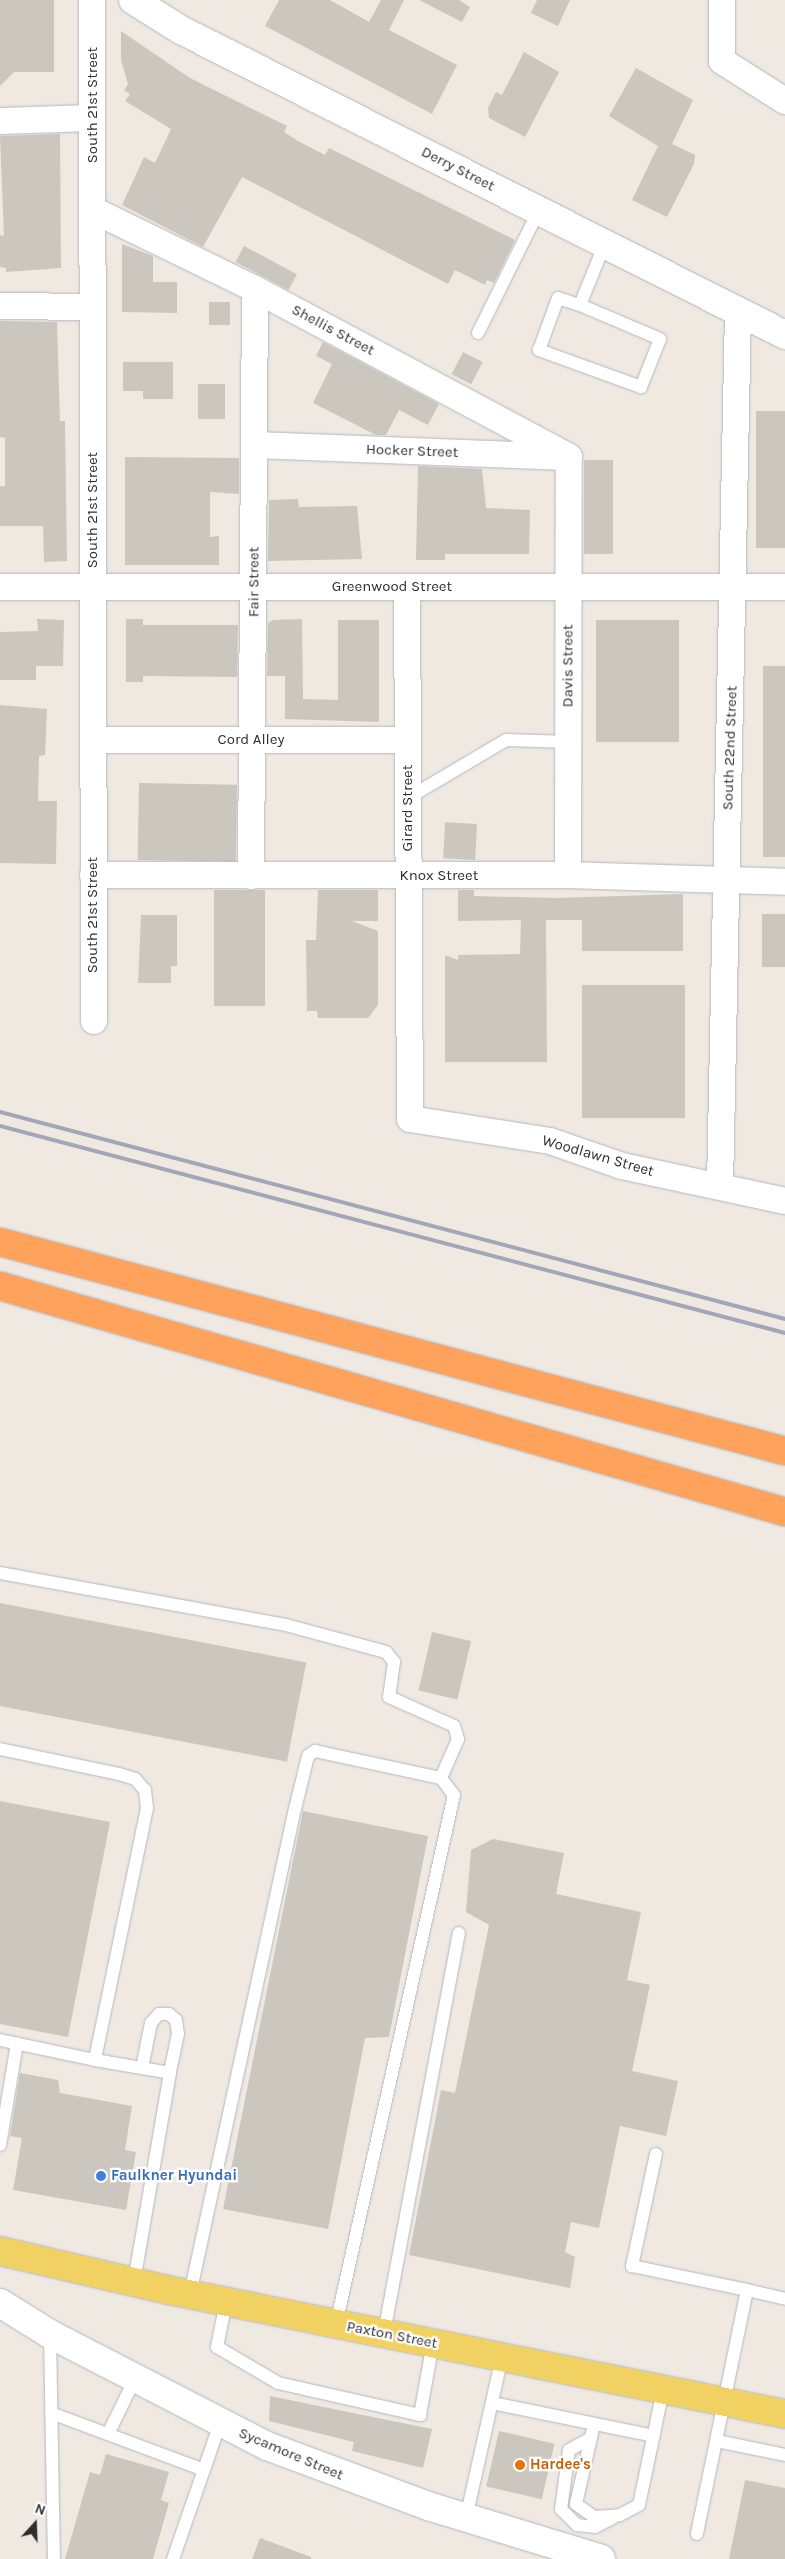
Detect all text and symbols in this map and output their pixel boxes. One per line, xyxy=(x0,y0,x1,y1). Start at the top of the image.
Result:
street label: South 21st Street xyxy=(84,47,102,163)
street label: Derry Street xyxy=(418,143,498,195)
street label: Shellis Street xyxy=(288,301,378,359)
street label: Hocker Street xyxy=(366,440,458,462)
street label: South 21st Street xyxy=(84,452,102,568)
street label: Fair Street xyxy=(245,547,263,617)
street label: Greenwood Street xyxy=(332,578,452,596)
street label: Davis Street xyxy=(559,625,577,707)
street label: South 22nd Street xyxy=(719,685,741,811)
street label: Cord Alley xyxy=(218,731,284,749)
street label: Girard Street xyxy=(399,765,417,851)
street label: South 21st Street xyxy=(84,857,102,973)
street label: Knox Street xyxy=(400,867,478,885)
street label: Woodlawn Street xyxy=(540,1131,656,1181)
place label: Faulkner Hyundai xyxy=(111,2167,237,2185)
marker: Faulkner Hyundai xyxy=(95,2170,107,2182)
street label: Paxton Street xyxy=(345,2317,439,2353)
street label: Sycamore Street xyxy=(236,2424,346,2484)
place label: Hardee's xyxy=(530,2456,591,2474)
marker: Hardee's xyxy=(514,2459,526,2471)
north arrow xyxy=(10,2499,60,2549)
text: N xyxy=(33,2500,48,2519)

